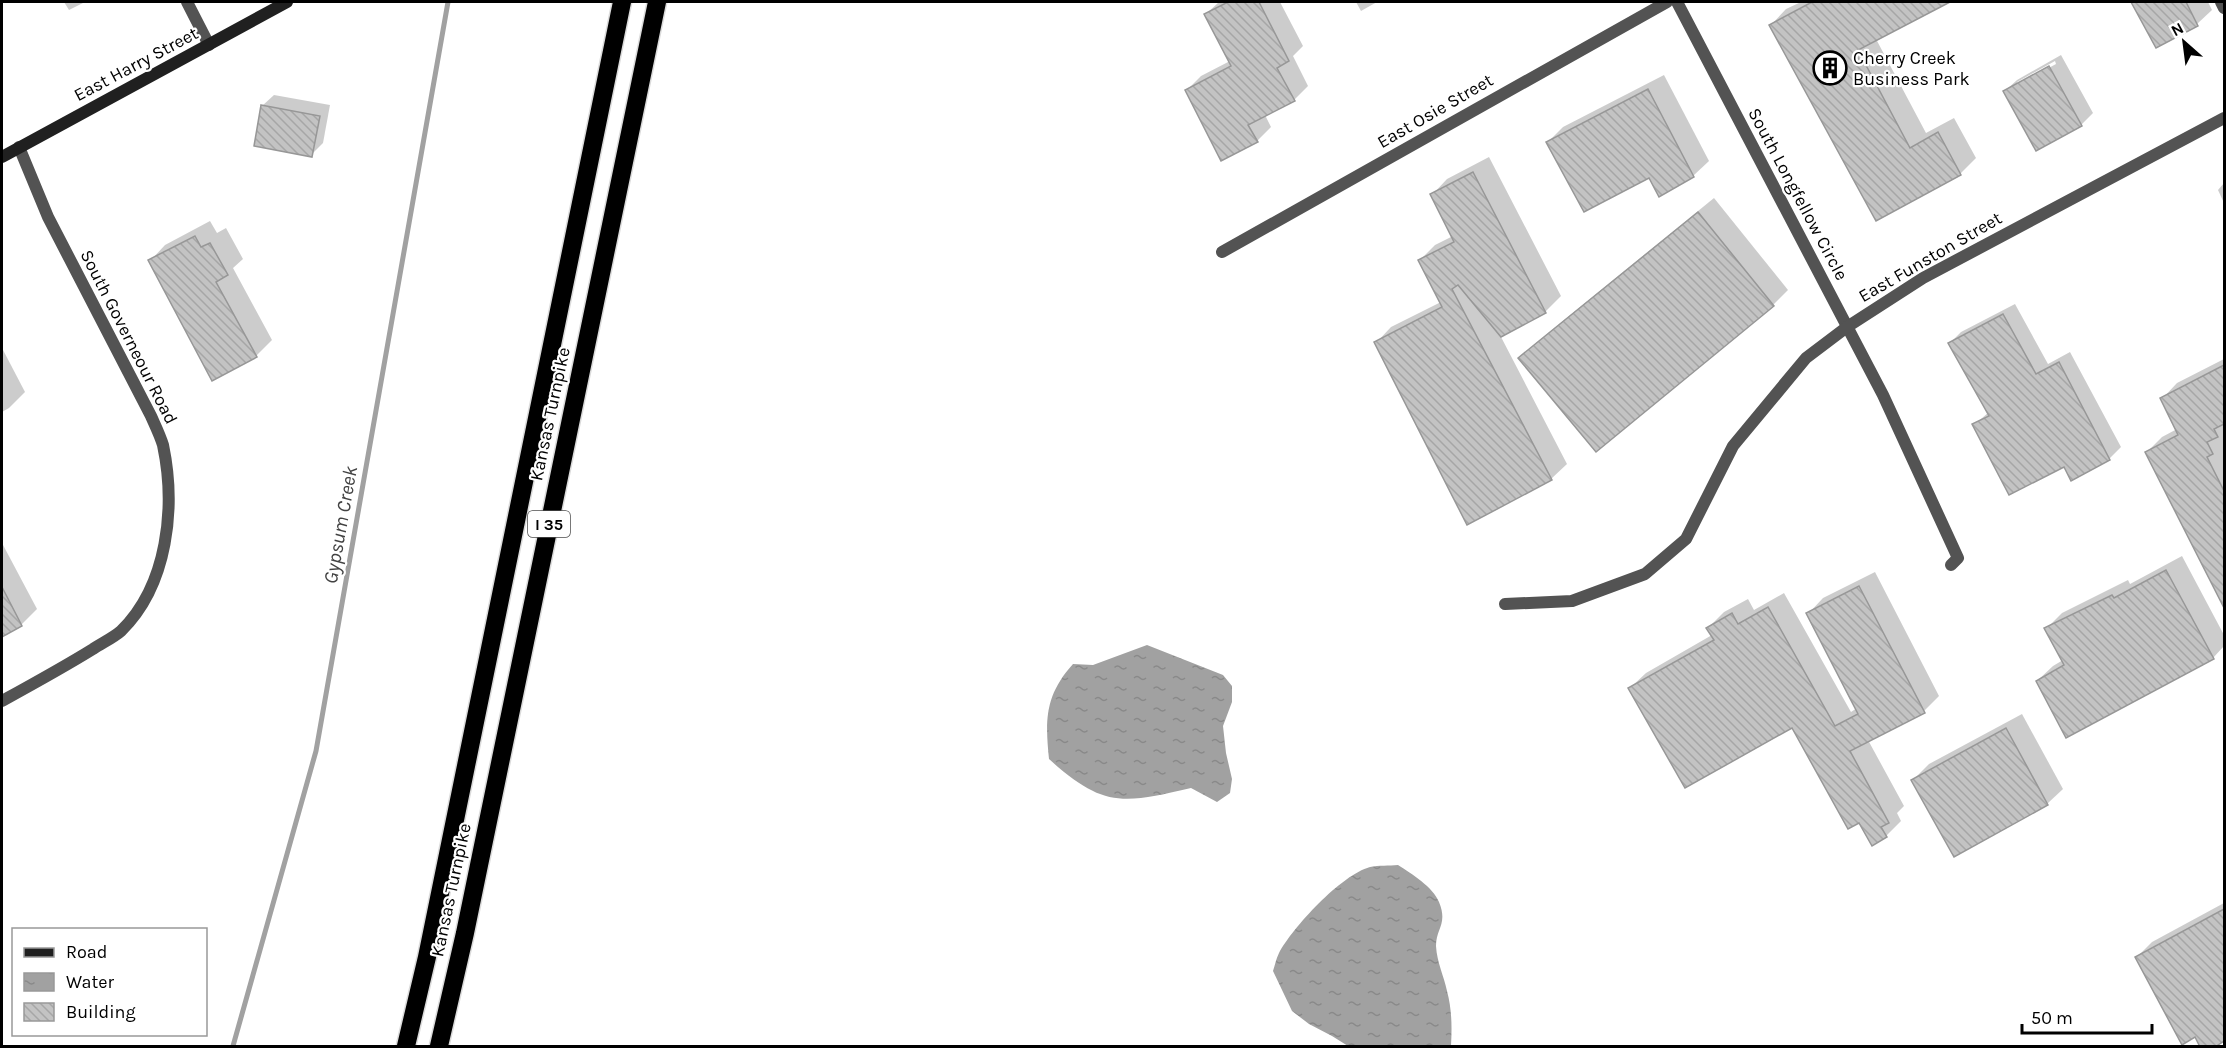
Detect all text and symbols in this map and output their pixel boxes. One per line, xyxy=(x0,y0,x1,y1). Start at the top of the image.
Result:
north arrow xyxy=(2154,12,2214,72)
text: N xyxy=(2168,18,2187,40)
street label: East Harry Street xyxy=(70,22,202,106)
place label: Cherry Creek Business Park xyxy=(1853,47,1970,90)
building icon: Cherry Creek Business Park xyxy=(1812,50,1848,86)
street label: East Osie Street xyxy=(1373,69,1497,153)
street label: South Longfellow Circle xyxy=(1743,104,1853,284)
street label: East Funston Street xyxy=(1854,207,2006,307)
street label: South Governeour Road xyxy=(75,246,183,428)
street label: Kansas Turnpike xyxy=(525,345,575,483)
water label: Gypsum Creek xyxy=(319,464,362,586)
road number: I 35 xyxy=(528,511,570,537)
street label: Kansas Turnpike xyxy=(426,821,476,959)
legend xyxy=(12,928,207,1036)
text: Road xyxy=(66,941,107,963)
text: Water xyxy=(66,971,114,993)
scale bar xyxy=(2022,997,2152,1035)
text: Building xyxy=(66,1001,136,1023)
text: 50 m xyxy=(2031,1007,2073,1029)

